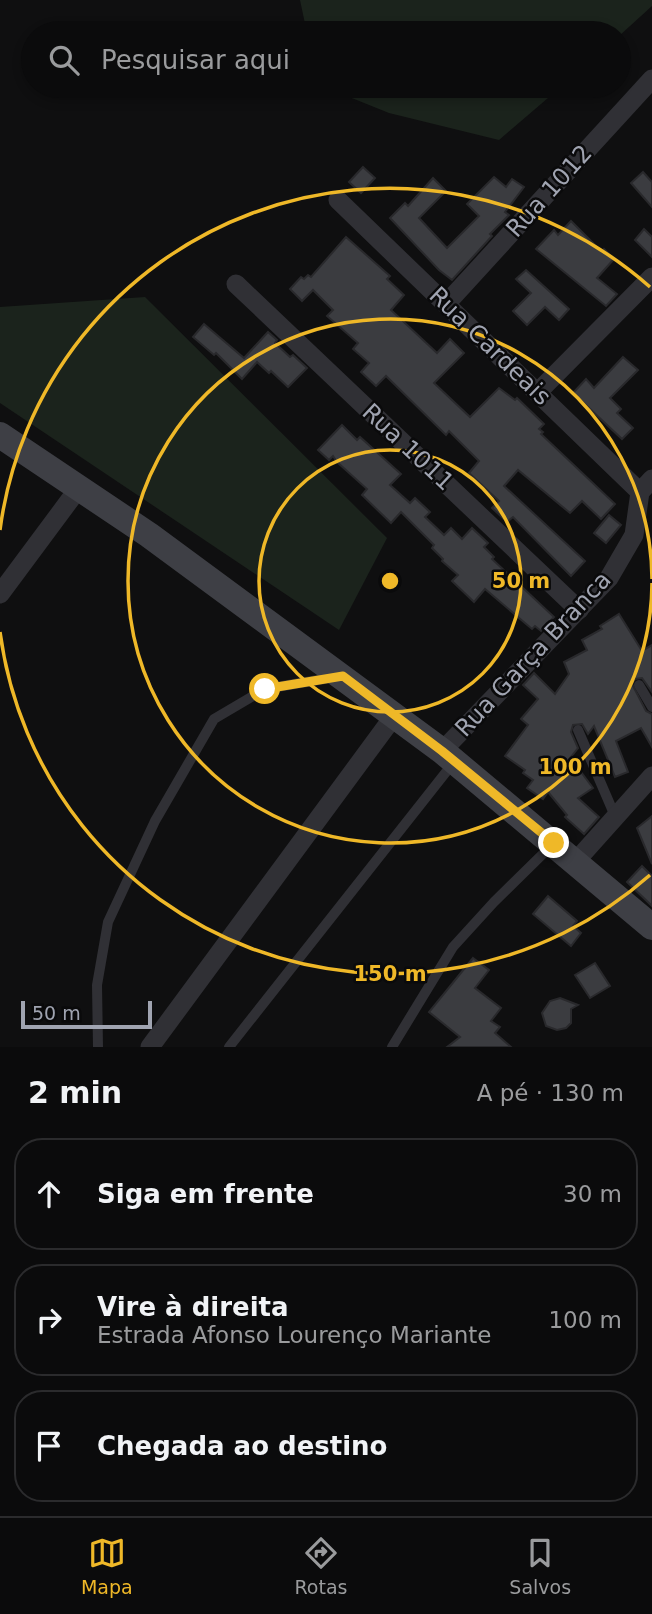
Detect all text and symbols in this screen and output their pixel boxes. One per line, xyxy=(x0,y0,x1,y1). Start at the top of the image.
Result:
search box xyxy=(21,21,631,98)
icon: search xyxy=(45,41,83,79)
text: Pesquisar aqui xyxy=(101,45,290,75)
street label: Rua 1012 xyxy=(500,139,598,243)
street label: Rua Cardeais xyxy=(423,281,557,411)
street label: Rua 1011 xyxy=(357,398,459,496)
street label: Rua Garça Branca xyxy=(449,566,617,742)
centre of rings xyxy=(378,569,402,593)
text: 50 m xyxy=(492,569,550,593)
route start xyxy=(249,673,280,704)
text: 100 m xyxy=(538,755,612,779)
route end xyxy=(538,827,569,858)
text: 150 m xyxy=(353,962,427,986)
scale bar xyxy=(21,998,152,1030)
text: 50 m xyxy=(32,1002,81,1024)
text: 2 min xyxy=(28,1075,122,1110)
text: A pé · 130 m xyxy=(477,1080,624,1106)
icon: ahead xyxy=(30,1175,68,1213)
text: Siga em frente xyxy=(97,1179,314,1209)
text: 30 m xyxy=(563,1181,622,1207)
text: Vire à direita xyxy=(97,1292,289,1322)
icon: right xyxy=(30,1301,68,1339)
text: 100 m xyxy=(548,1307,622,1333)
text: Estrada Afonso Lourenço Mariante xyxy=(97,1322,492,1348)
icon: arrive xyxy=(30,1427,68,1465)
text: Chegada ao destino xyxy=(97,1431,387,1461)
tab: Mapa xyxy=(81,1534,133,1598)
tab: Rotas xyxy=(295,1534,347,1598)
tab: Salvos xyxy=(509,1534,571,1598)

